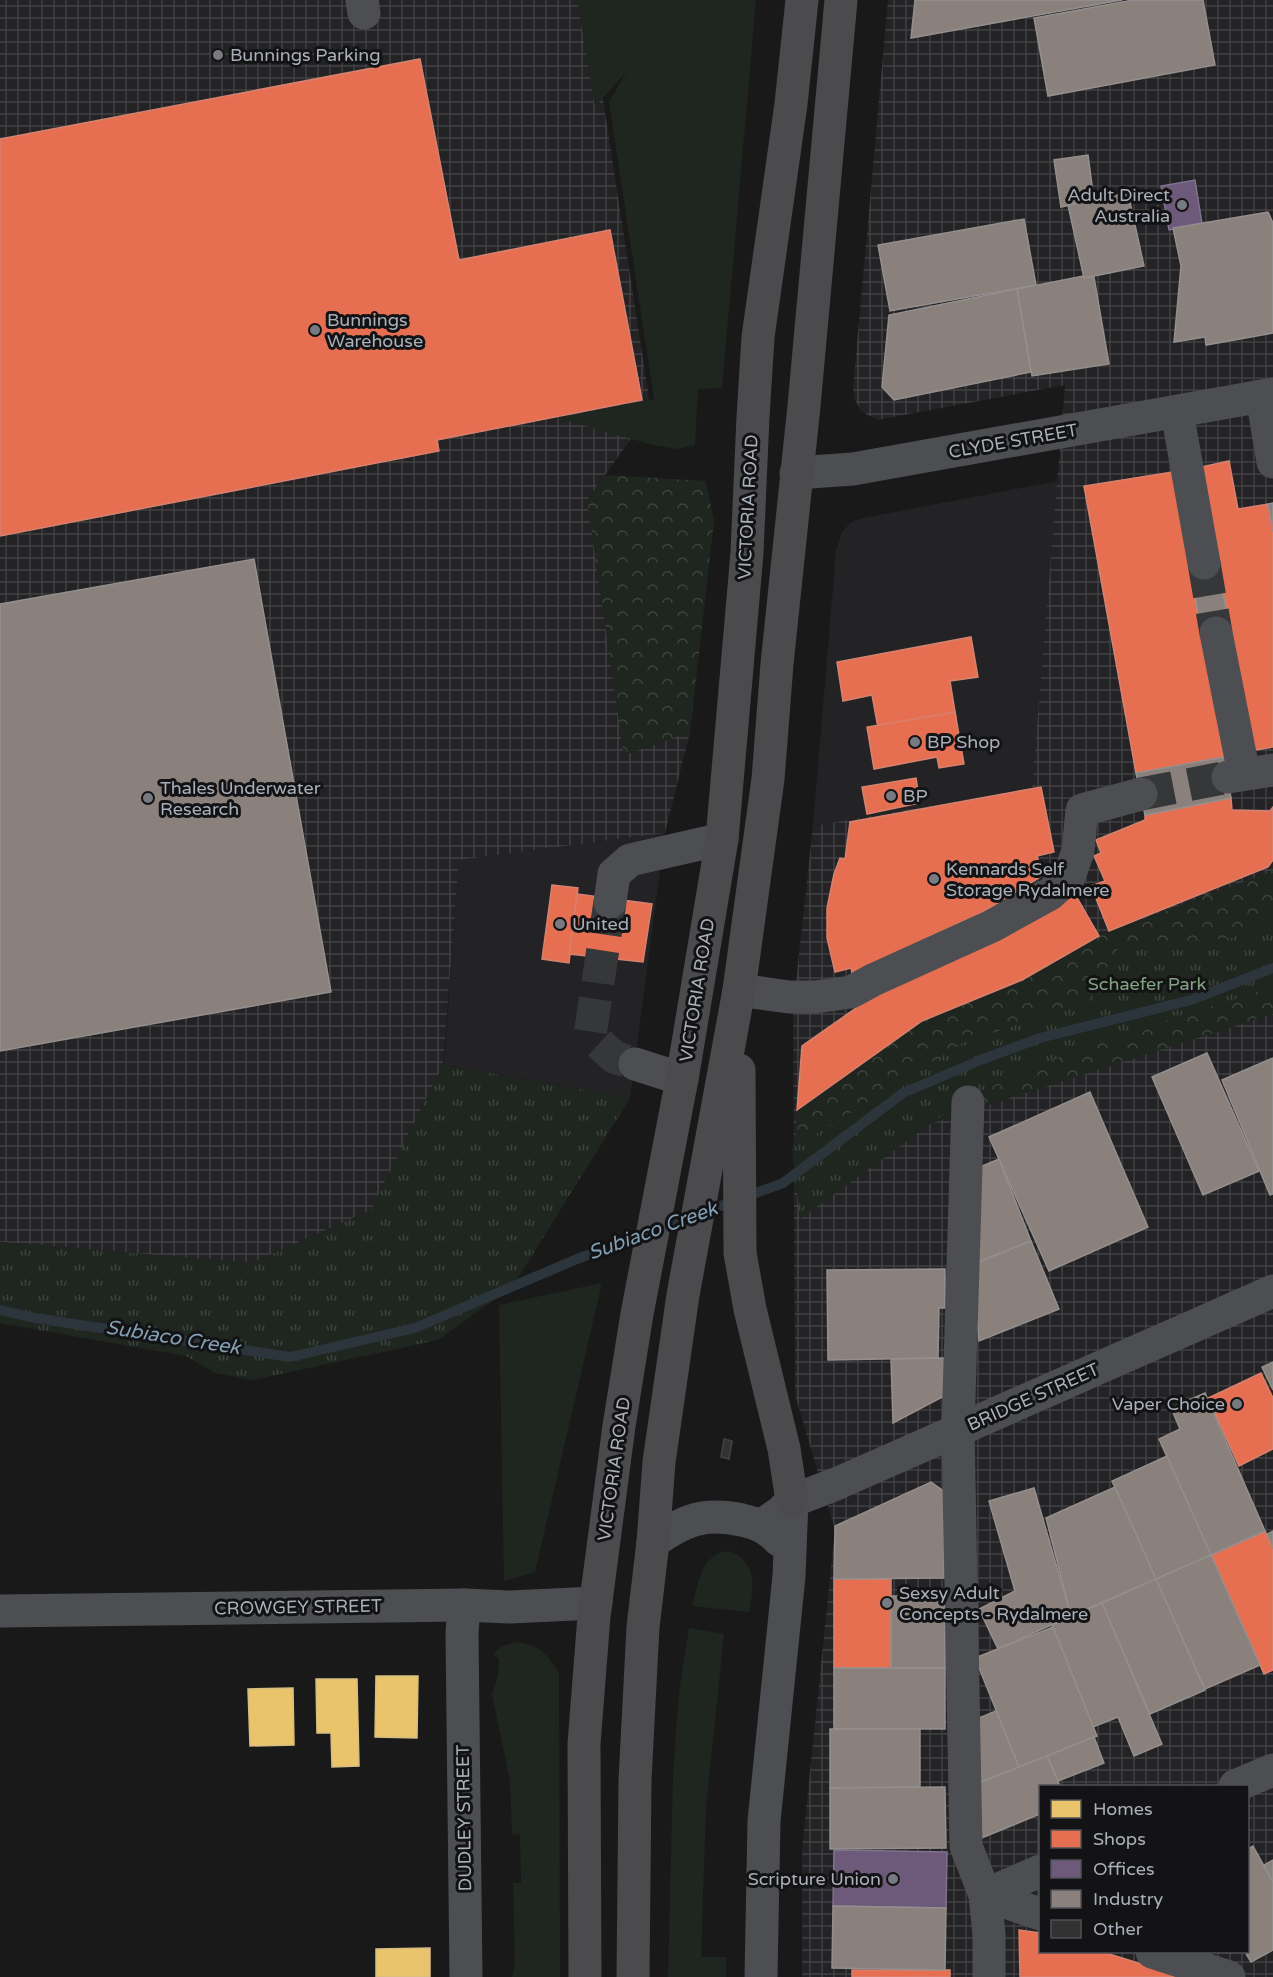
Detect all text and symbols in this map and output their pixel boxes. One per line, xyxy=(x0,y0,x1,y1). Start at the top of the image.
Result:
place label: Bunnings Parking xyxy=(230,44,381,66)
marker: Bunnings Parking xyxy=(211,48,225,62)
place label: Adult Direct Australia xyxy=(1067,184,1170,227)
marker: Adult Direct Australia xyxy=(1175,198,1189,212)
place label: Bunnings Warehouse xyxy=(327,309,423,352)
marker: Bunnings Warehouse xyxy=(308,323,322,337)
street label: CLYDE STREET xyxy=(947,419,1079,463)
street label: VICTORIA ROAD xyxy=(733,434,763,580)
place label: BP Shop xyxy=(927,731,1000,753)
marker: BP Shop xyxy=(908,735,922,749)
place label: Thales Underwater Research xyxy=(160,777,321,820)
place label: BP xyxy=(903,785,928,807)
marker: BP xyxy=(884,789,898,803)
marker: Thales Underwater Research xyxy=(141,791,155,805)
place label: Kennards Self Storage Rydalmere xyxy=(946,858,1109,901)
marker: Kennards Self Storage Rydalmere xyxy=(927,872,941,886)
place label: United xyxy=(572,913,629,935)
street label: VICTORIA ROAD xyxy=(675,916,719,1064)
marker: United xyxy=(553,917,567,931)
park label: Schaefer Park xyxy=(1088,973,1206,995)
water label: Subiaco Creek xyxy=(585,1196,723,1265)
water label: Subiaco Creek xyxy=(104,1316,244,1361)
street label: BRIDGE STREET xyxy=(964,1358,1102,1436)
place label: Vaper Choice xyxy=(1112,1393,1225,1415)
street label: VICTORIA ROAD xyxy=(593,1395,635,1543)
marker: Vaper Choice xyxy=(1230,1397,1244,1411)
place label: Sexsy Adult Concepts - Rydalmere xyxy=(899,1582,1088,1625)
street label: CROWGEY STREET xyxy=(214,1595,382,1619)
marker: Sexsy Adult Concepts - Rydalmere xyxy=(880,1596,894,1610)
street label: DUDLEY STREET xyxy=(452,1744,476,1892)
legend xyxy=(1039,1785,1249,1953)
text: Homes xyxy=(1093,1798,1153,1820)
text: Shops xyxy=(1093,1828,1146,1850)
text: Offices xyxy=(1093,1858,1155,1880)
place label: Scripture Union xyxy=(748,1868,881,1890)
marker: Scripture Union xyxy=(886,1872,900,1886)
text: Industry xyxy=(1093,1888,1164,1910)
text: Other xyxy=(1093,1918,1143,1940)

